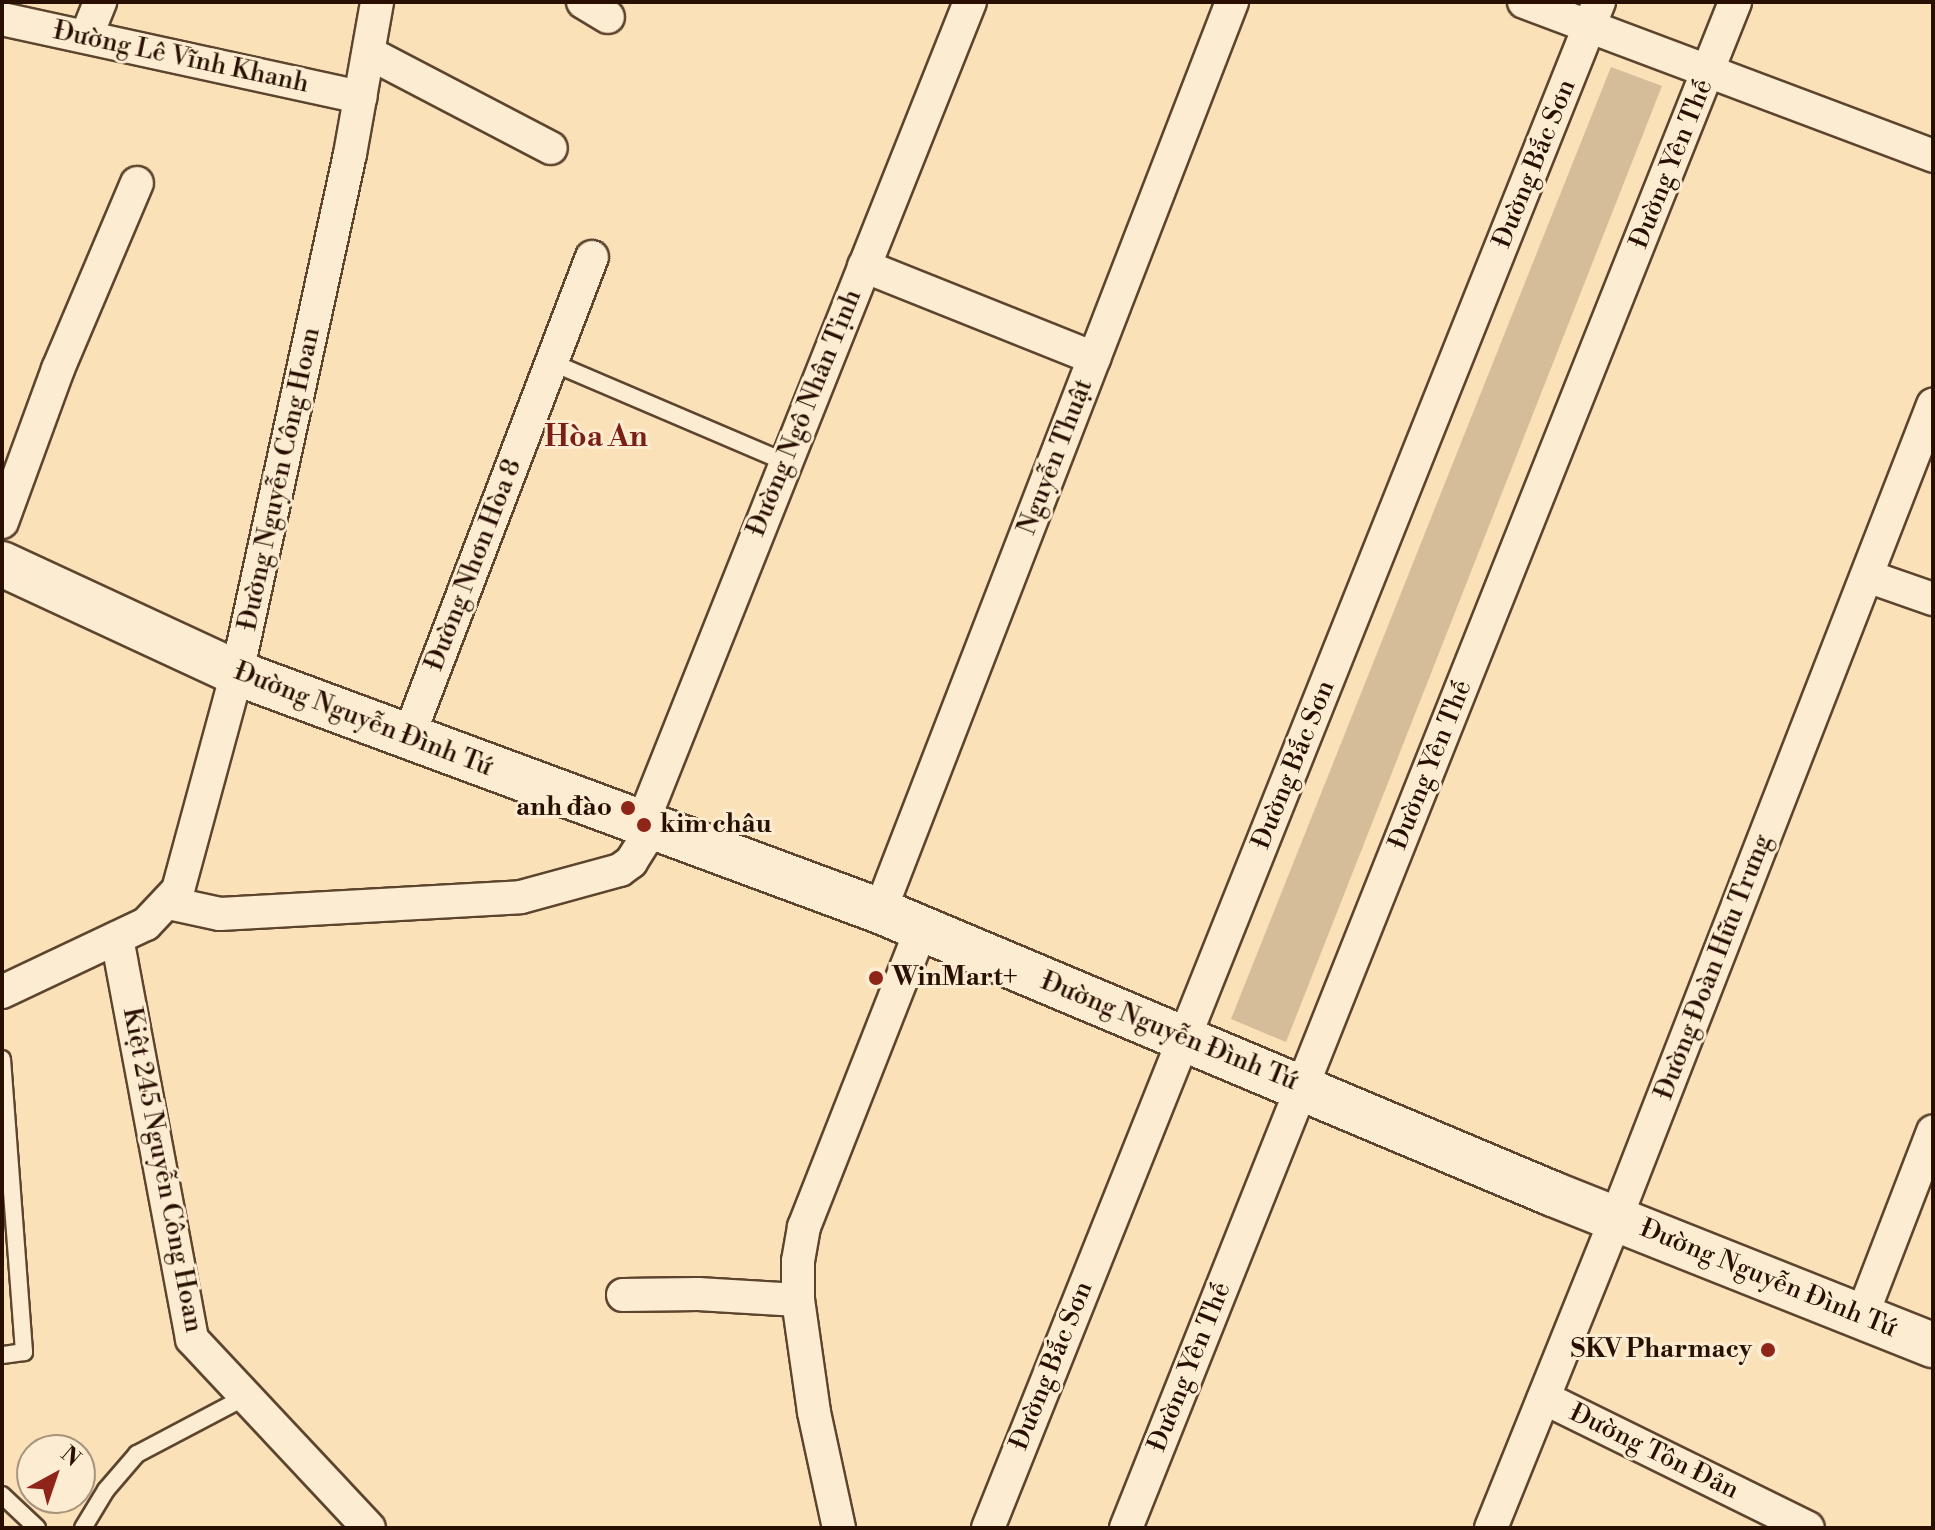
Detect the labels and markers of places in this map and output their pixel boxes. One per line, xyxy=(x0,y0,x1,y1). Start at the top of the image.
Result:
place label: anh đào xyxy=(516,792,612,824)
marker: anh đào xyxy=(619,799,637,817)
place label: kim châu xyxy=(660,809,772,841)
marker: kim châu xyxy=(635,816,653,834)
place label: WinMart+ xyxy=(892,962,1018,994)
marker: WinMart+ xyxy=(867,969,885,987)
place label: SKV Pharmacy xyxy=(1570,1334,1752,1366)
marker: SKV Pharmacy xyxy=(1759,1341,1777,1359)

